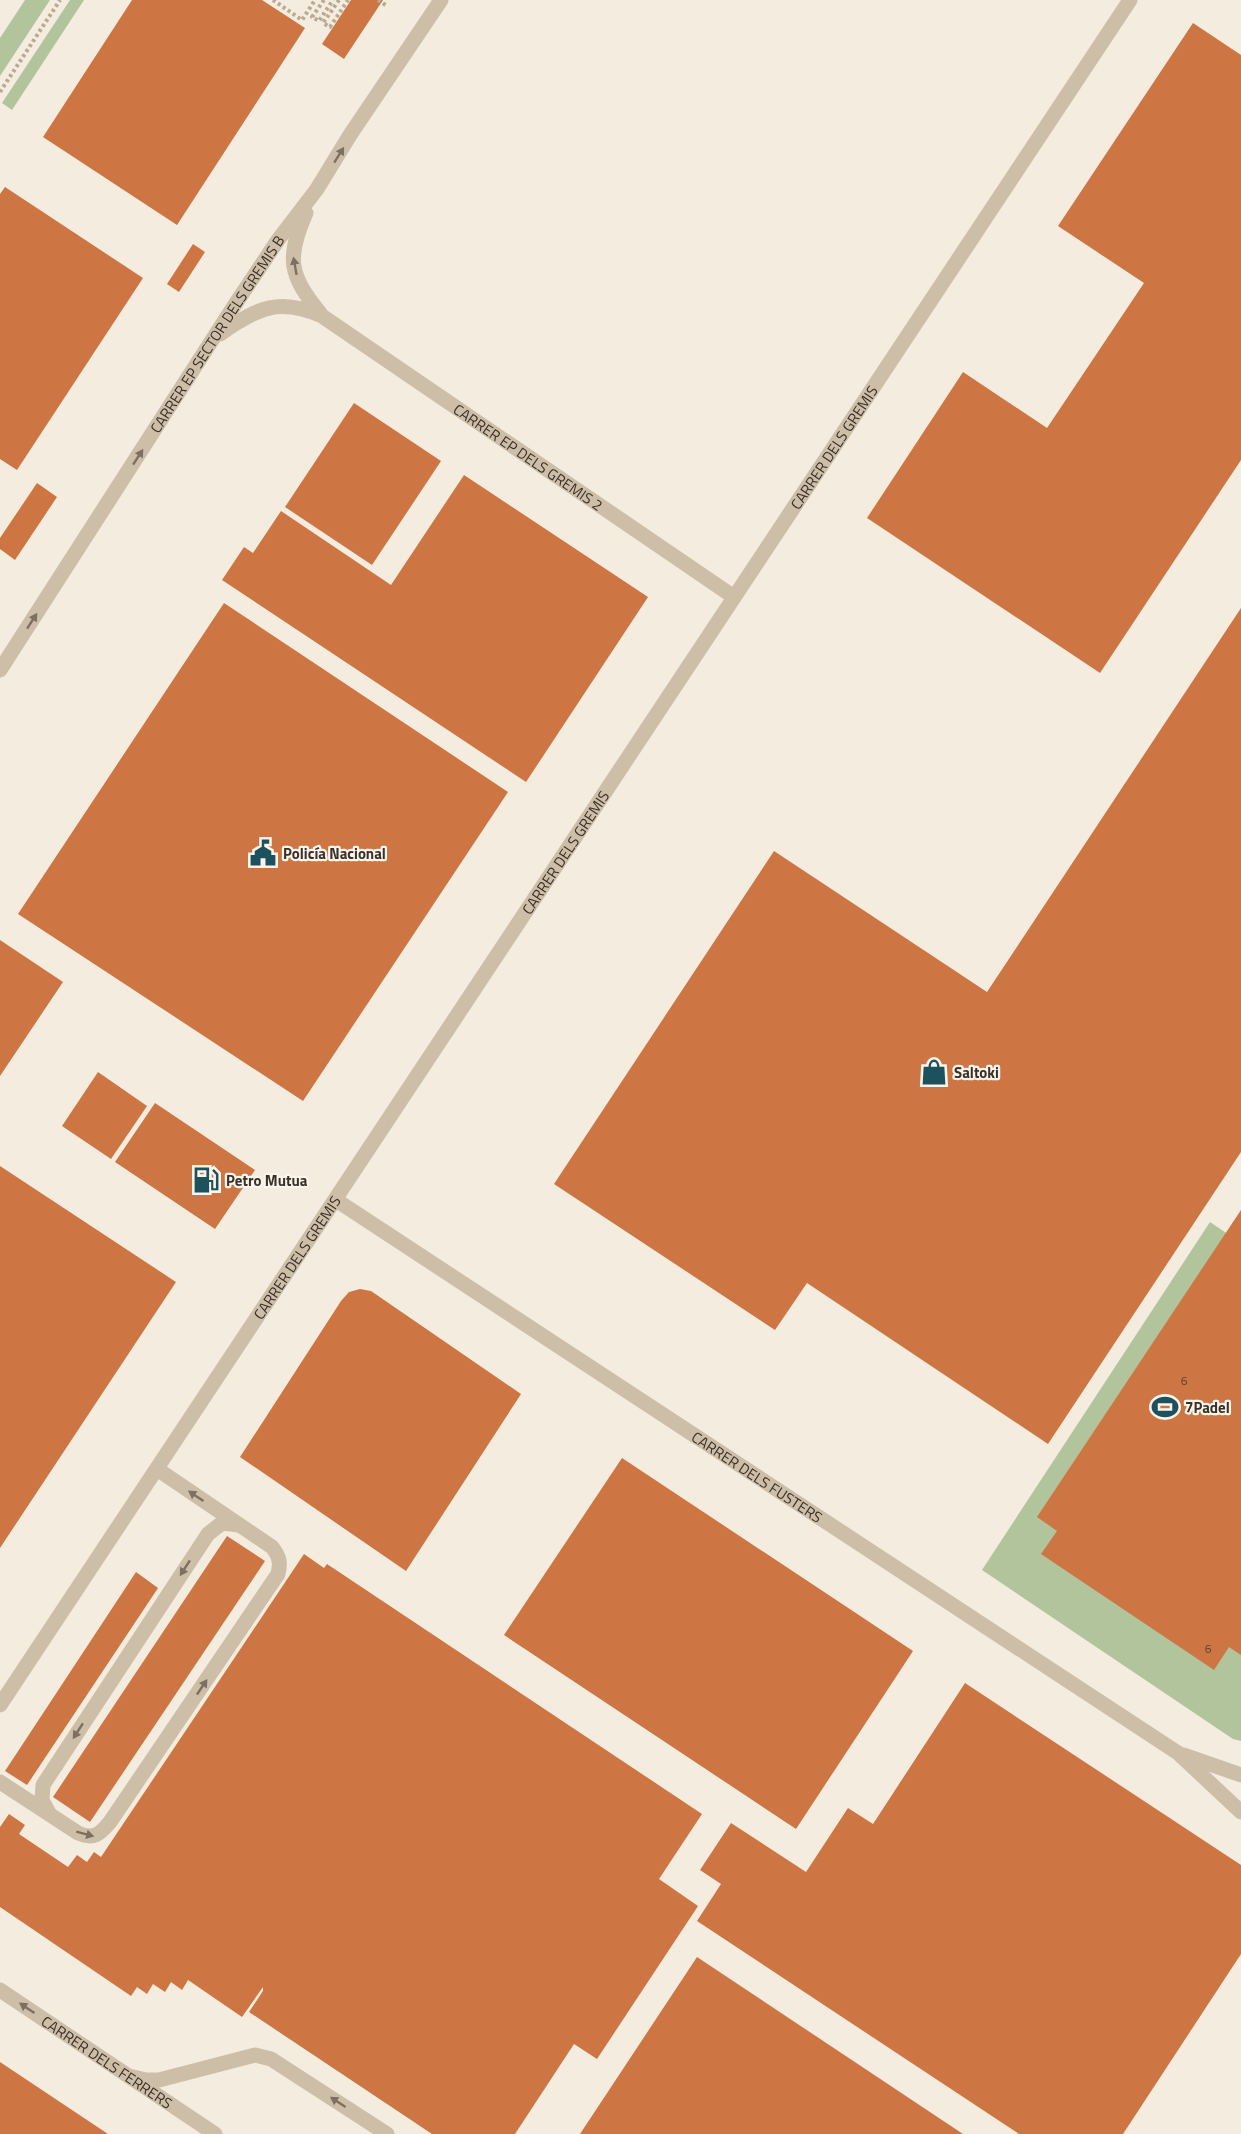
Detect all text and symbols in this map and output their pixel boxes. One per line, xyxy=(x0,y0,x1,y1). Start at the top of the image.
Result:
one-way arrow xyxy=(333,147,344,163)
street label: CARRER EP SECTOR DELS GREMIS B xyxy=(144,230,290,437)
one-way arrow xyxy=(290,256,299,275)
street label: CARRER DELS GREMIS xyxy=(784,381,883,514)
street label: CARRER EP DELS GREMIS 2 xyxy=(449,397,608,516)
one-way arrow xyxy=(132,449,143,465)
one-way arrow xyxy=(26,612,37,629)
street label: CARRER DELS GREMIS xyxy=(516,786,615,919)
public building icon: Policía Nacional xyxy=(248,838,278,868)
place label: Policía Nacional xyxy=(283,842,386,865)
shop icon: Saltoki xyxy=(919,1057,949,1087)
place label: Saltoki xyxy=(954,1061,999,1084)
fuel station icon: Petro Mutua xyxy=(191,1165,221,1195)
place label: Petro Mutua xyxy=(226,1169,308,1192)
street label: CARRER DELS GREMIS xyxy=(247,1191,346,1324)
house number: 6 xyxy=(1181,1371,1188,1390)
sports icon: 7Padel xyxy=(1150,1392,1180,1422)
place label: 7Padel xyxy=(1185,1396,1230,1419)
street label: CARRER DELS FUSTERS xyxy=(687,1425,827,1528)
one-way arrow xyxy=(188,1490,204,1501)
one-way arrow xyxy=(180,1560,191,1577)
house number: 6 xyxy=(1205,1639,1212,1658)
one-way arrow xyxy=(196,1679,207,1695)
one-way arrow xyxy=(73,1723,84,1740)
one-way arrow xyxy=(76,1829,94,1839)
one-way arrow xyxy=(19,2003,35,2014)
street label: CARRER DELS FERRERS xyxy=(37,2010,177,2114)
one-way arrow xyxy=(330,2097,346,2108)

